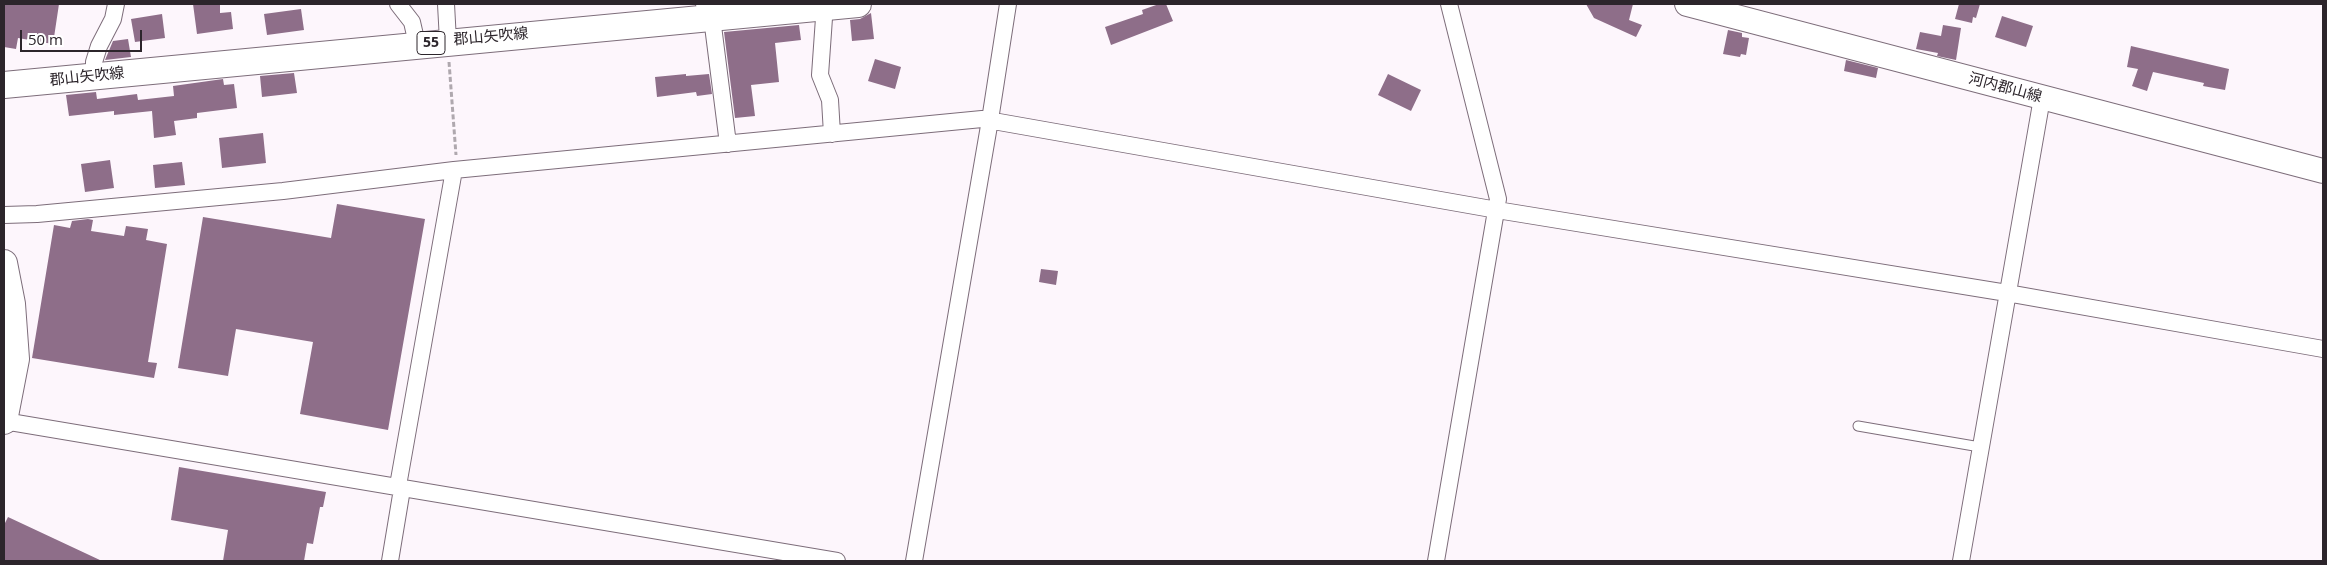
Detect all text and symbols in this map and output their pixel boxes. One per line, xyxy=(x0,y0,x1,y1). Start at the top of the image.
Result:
scale bar xyxy=(22,20,145,52)
street label: 郡山矢吹線 xyxy=(453,25,529,49)
text: 50 m xyxy=(28,29,63,49)
road number: 55 xyxy=(417,32,445,54)
street label: 郡山矢吹線 xyxy=(49,64,125,90)
street label: 河内郡山線 xyxy=(1966,70,2044,106)

